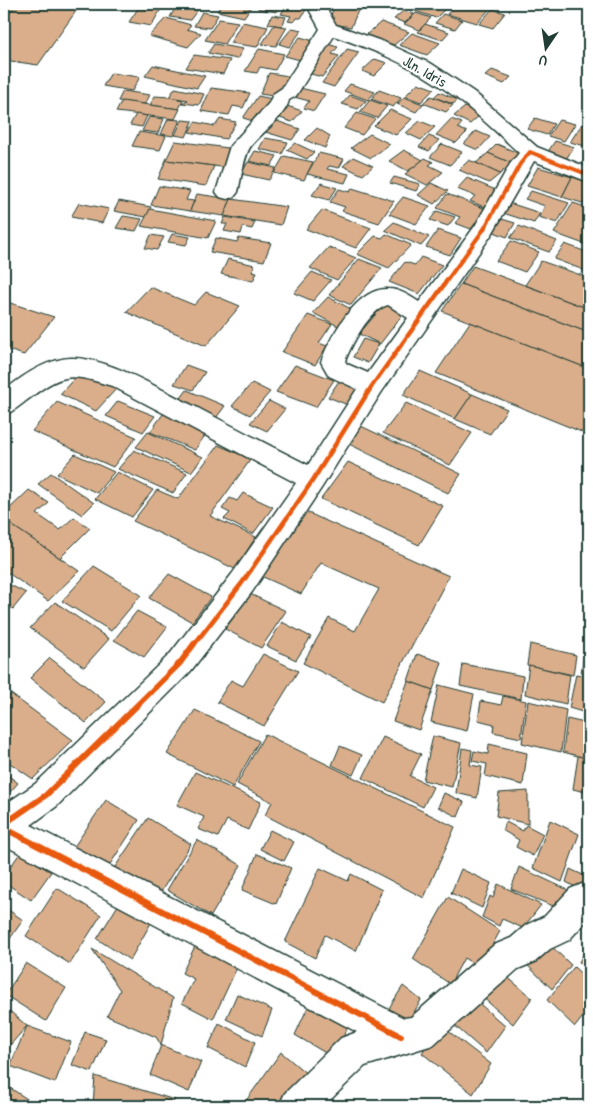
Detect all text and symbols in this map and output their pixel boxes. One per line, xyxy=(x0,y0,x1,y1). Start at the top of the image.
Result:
north arrow xyxy=(520,22,570,72)
street label: Jln. Idris xyxy=(399,50,451,92)
text: U xyxy=(537,51,549,71)

